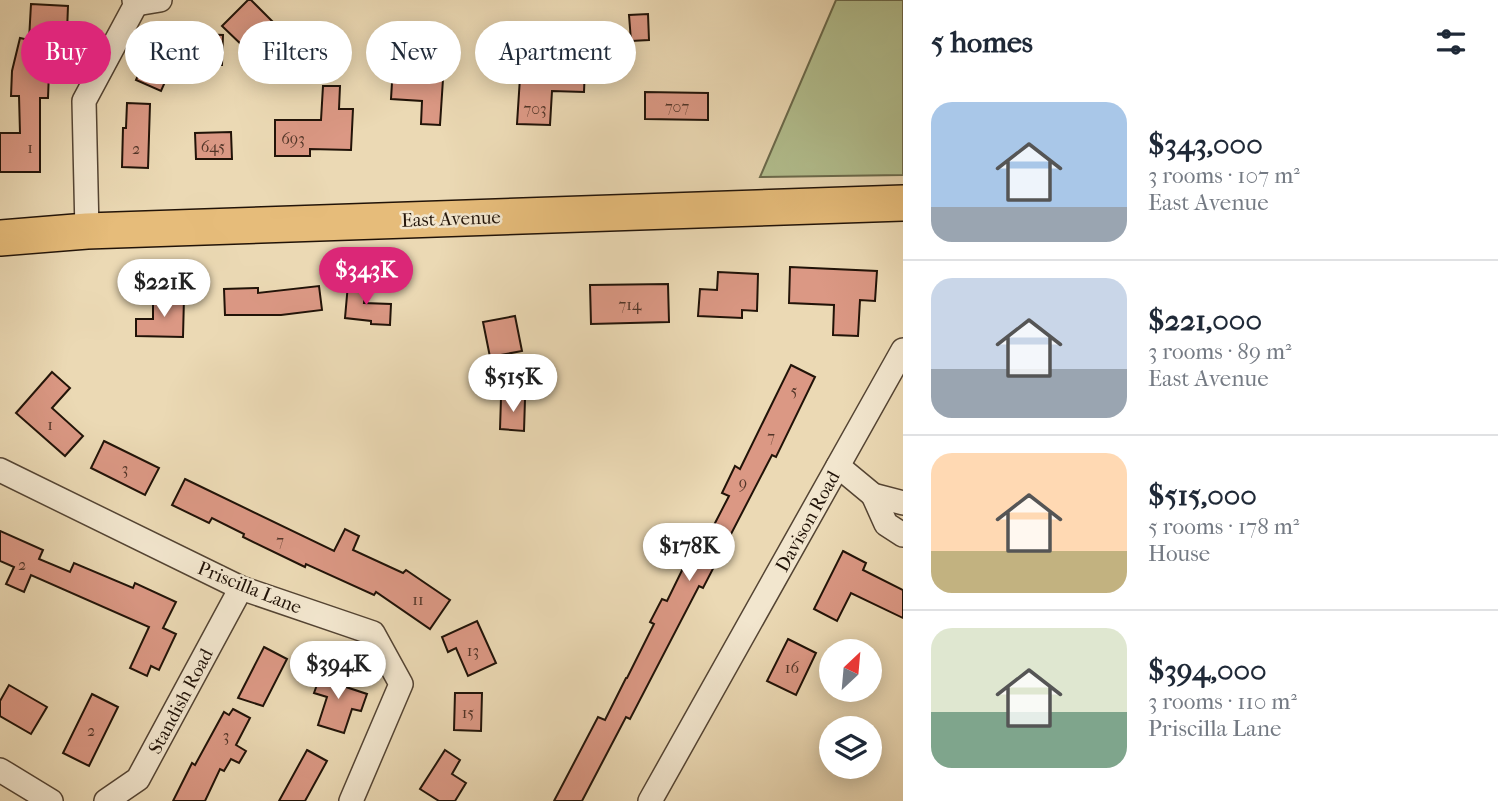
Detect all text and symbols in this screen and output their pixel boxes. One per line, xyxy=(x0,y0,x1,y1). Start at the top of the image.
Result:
chip: Buy xyxy=(21,21,111,84)
chip: Rent xyxy=(125,21,224,84)
chip: Filters xyxy=(238,21,352,84)
chip: New xyxy=(366,21,461,84)
chip: Apartment xyxy=(475,21,636,84)
icon: filters xyxy=(1432,23,1470,61)
text: 5 homes xyxy=(931,25,1033,60)
house number: 707 xyxy=(665,97,689,116)
house number: 703 xyxy=(523,99,547,118)
text: $343,000 xyxy=(1148,127,1263,162)
house number: 693 xyxy=(281,129,305,148)
icon: home xyxy=(987,130,1071,214)
house number: 645 xyxy=(201,137,225,156)
house number: 1 xyxy=(27,138,33,157)
house number: 2 xyxy=(132,139,140,158)
text: 3 rooms · 107 m² xyxy=(1148,162,1300,189)
text: East Avenue xyxy=(1148,189,1269,216)
street label: East Avenue xyxy=(401,206,501,232)
pin: $343K xyxy=(317,247,415,307)
text: $343K xyxy=(335,256,397,283)
pin: $221K xyxy=(115,260,213,319)
text: $221K xyxy=(133,268,195,295)
house number: 714 xyxy=(619,295,642,314)
text: $221,000 xyxy=(1148,303,1262,338)
icon: home xyxy=(987,306,1071,390)
text: 3 rooms · 89 m² xyxy=(1148,338,1292,365)
pin: $515K xyxy=(464,354,562,414)
text: $515K xyxy=(484,363,542,390)
text: East Avenue xyxy=(1148,365,1269,392)
house number: 5 xyxy=(791,381,798,400)
house number: 1 xyxy=(47,415,53,434)
house number: 7 xyxy=(767,427,775,446)
house number: 3 xyxy=(122,459,128,478)
street label: Davison Road xyxy=(771,467,845,576)
house number: 9 xyxy=(739,473,747,492)
text: $515,000 xyxy=(1148,478,1257,513)
icon: home xyxy=(987,481,1071,565)
text: 5 rooms · 178 m² xyxy=(1148,513,1299,540)
pin: $178K xyxy=(640,524,738,583)
house number: 7 xyxy=(276,531,284,550)
text: $178K xyxy=(659,532,719,559)
text: House xyxy=(1148,540,1210,567)
house number: 2 xyxy=(18,555,26,574)
street label: Priscilla Lane xyxy=(194,557,305,619)
house number: 11 xyxy=(412,590,424,609)
north arrow xyxy=(819,639,882,702)
map controls xyxy=(819,639,882,779)
house number: 13 xyxy=(467,641,479,660)
pin: $394K xyxy=(289,642,387,701)
street label: Standish Road xyxy=(144,644,218,758)
text: $394K xyxy=(306,650,370,677)
text: $394,000 xyxy=(1148,653,1267,688)
icon: home xyxy=(987,656,1071,740)
house number: 16 xyxy=(785,658,799,677)
text: 3 rooms · 110 m² xyxy=(1148,688,1297,715)
house number: 15 xyxy=(462,703,474,722)
text: Priscilla Lane xyxy=(1148,715,1281,742)
button: layers xyxy=(819,716,882,779)
house number: 2 xyxy=(87,721,95,740)
house number: 3 xyxy=(223,726,229,745)

